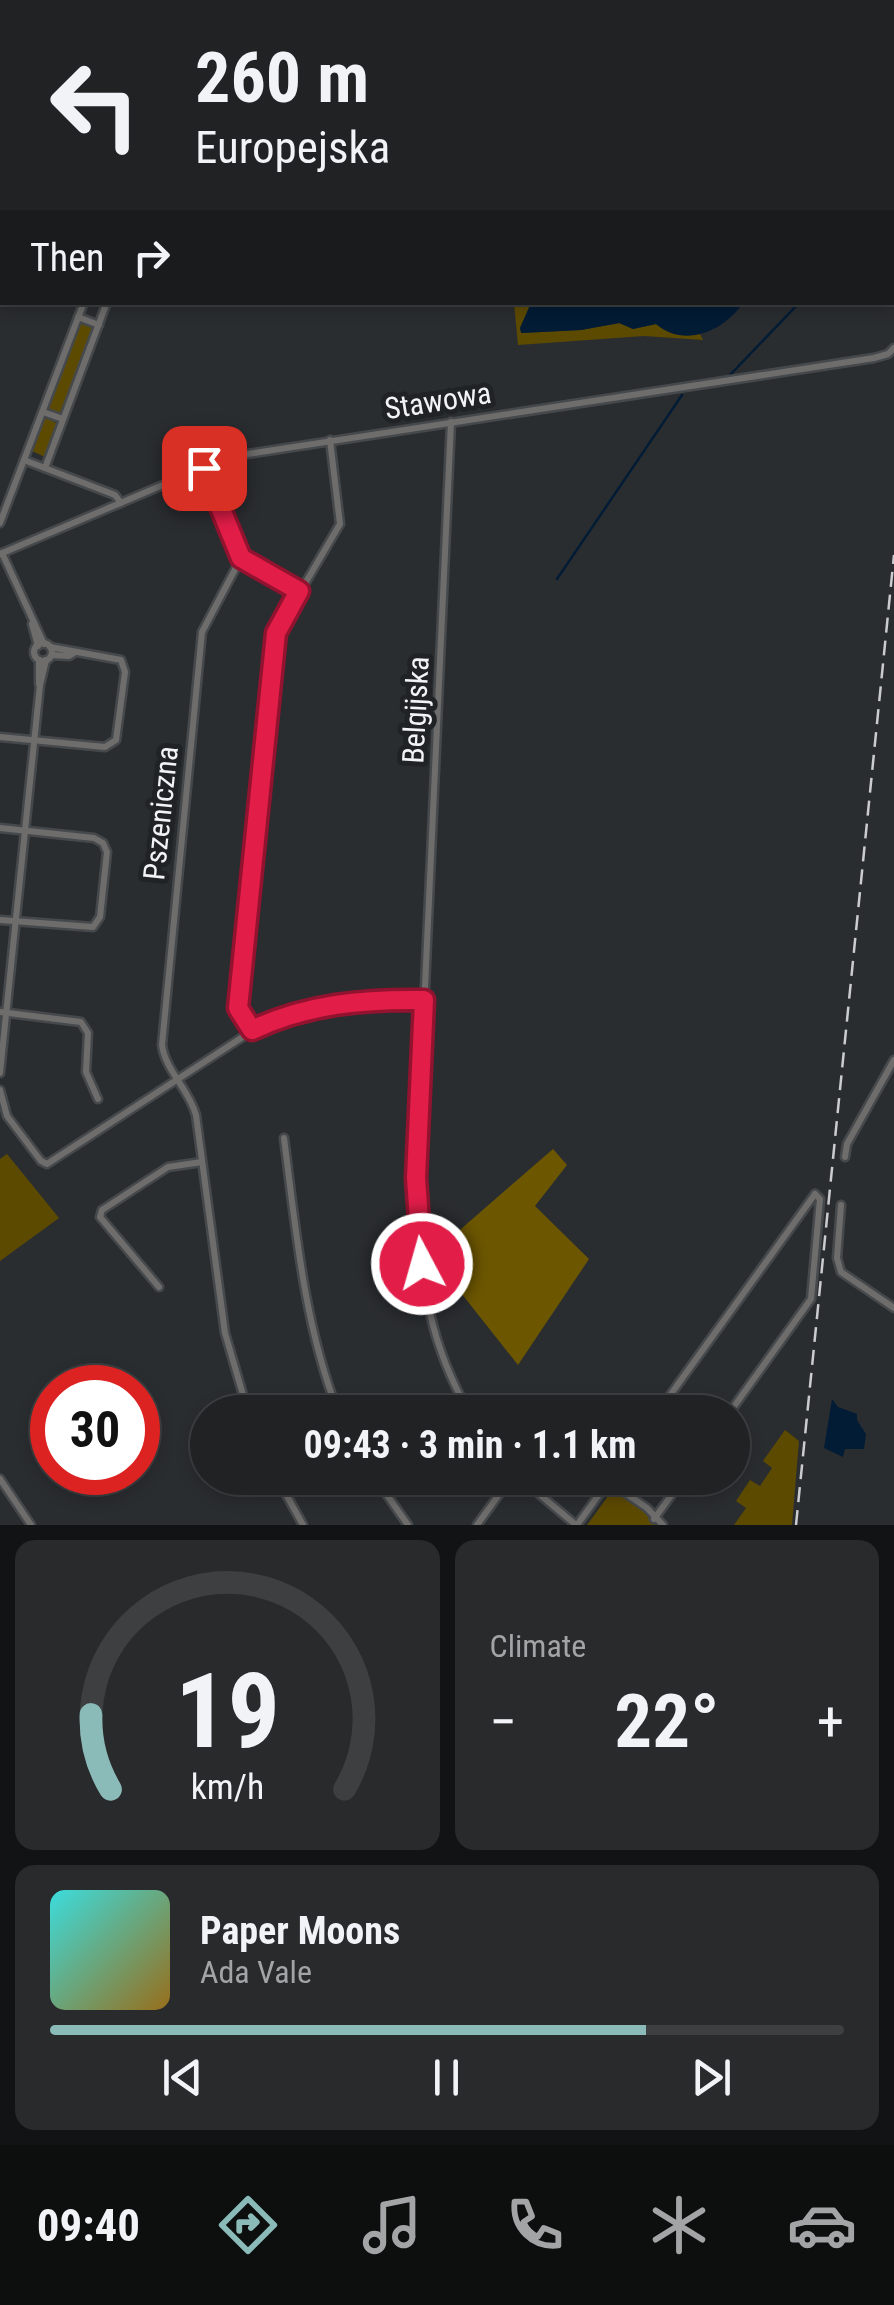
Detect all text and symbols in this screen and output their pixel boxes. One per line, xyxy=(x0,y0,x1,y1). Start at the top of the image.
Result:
text: 260 m xyxy=(195,37,369,119)
icon: left xyxy=(30,40,160,170)
text: Europejska xyxy=(195,121,390,174)
icon: right xyxy=(124,230,179,285)
text: Then xyxy=(30,236,104,280)
street label: Stawowa xyxy=(382,375,494,426)
pin xyxy=(162,426,247,511)
icon: arrive xyxy=(177,441,232,496)
street label: Belgijska xyxy=(395,655,436,764)
street label: Pszeniczna xyxy=(136,744,185,882)
position arrow xyxy=(370,1212,474,1316)
speed limit sign: 30 xyxy=(30,1365,160,1495)
text: 09:43 · 3 min · 1.1 km xyxy=(304,1423,636,1467)
text: Climate xyxy=(490,1627,586,1665)
text: 19 xyxy=(175,1651,280,1772)
text: 22° xyxy=(614,1677,719,1765)
text: − xyxy=(490,1690,517,1754)
text: + xyxy=(817,1690,844,1754)
text: km/h xyxy=(190,1766,264,1808)
text: Paper Moons xyxy=(200,1909,400,1953)
text: Ada Vale xyxy=(200,1953,312,1991)
icon: previous xyxy=(155,2050,210,2105)
icon: pause xyxy=(419,2050,474,2105)
icon: next xyxy=(684,2050,739,2105)
icon: directions xyxy=(213,2190,283,2260)
icon: music xyxy=(357,2190,427,2260)
icon: phone xyxy=(500,2190,570,2260)
icon: climate xyxy=(644,2190,714,2260)
icon: car xyxy=(787,2190,857,2260)
text: 09:40 xyxy=(37,2199,140,2252)

